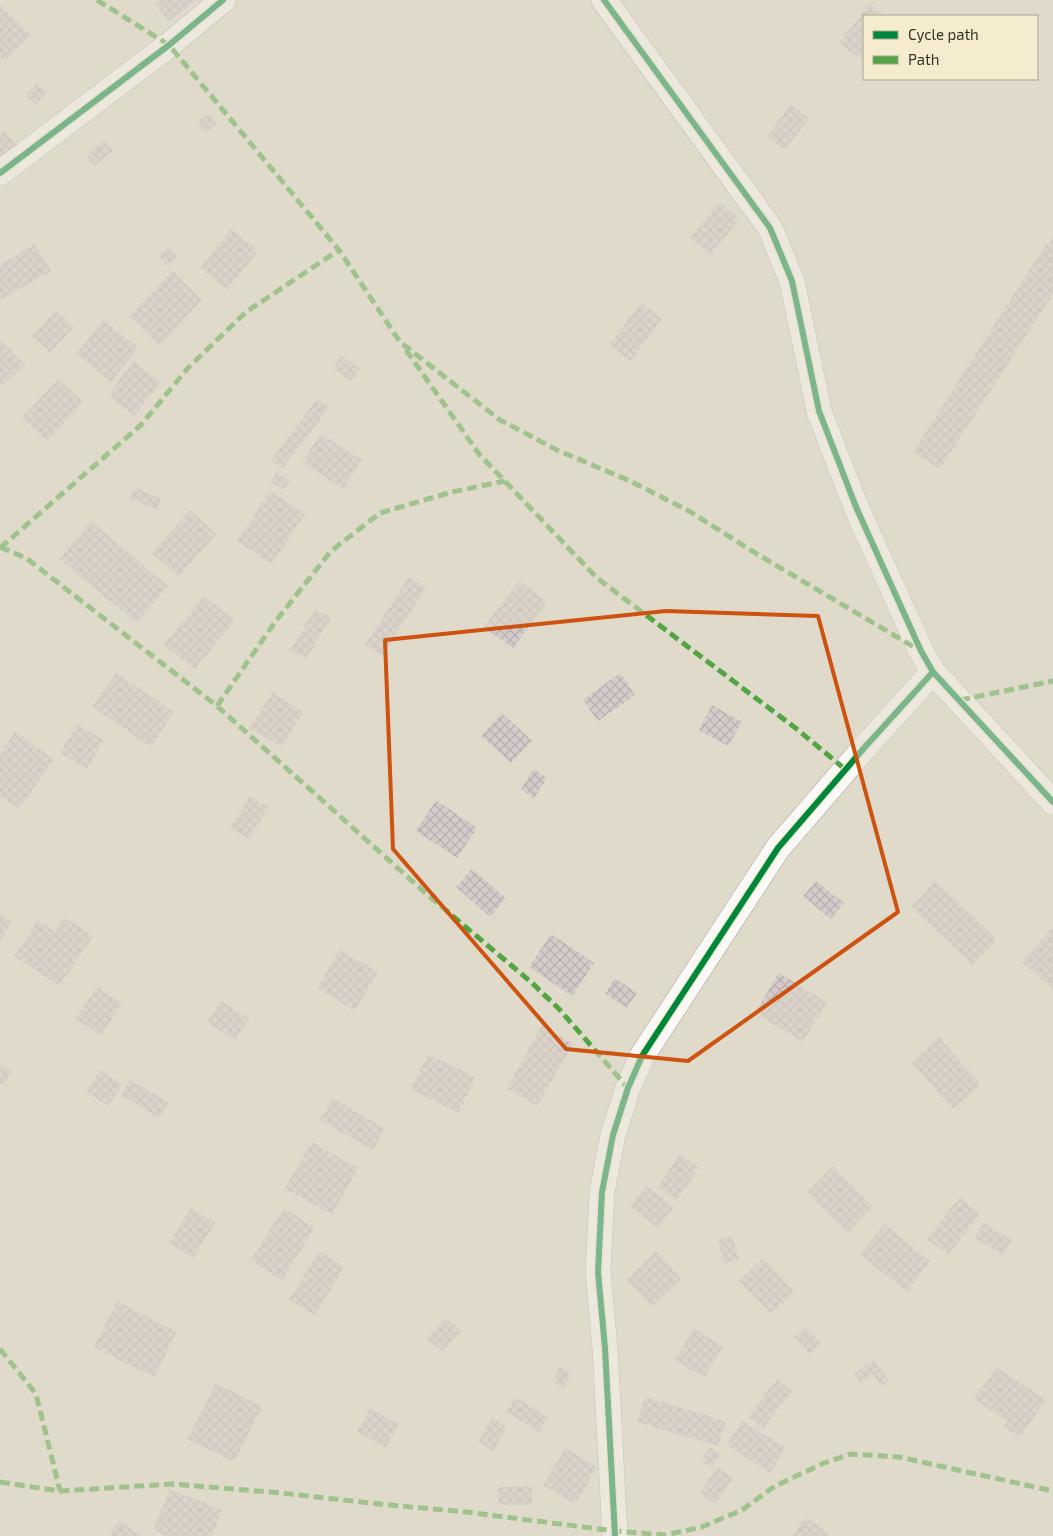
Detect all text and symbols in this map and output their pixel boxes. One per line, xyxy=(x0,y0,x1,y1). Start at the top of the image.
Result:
legend xyxy=(863,15,1038,80)
text: Cycle path xyxy=(908,25,979,43)
text: Path xyxy=(908,50,939,68)

